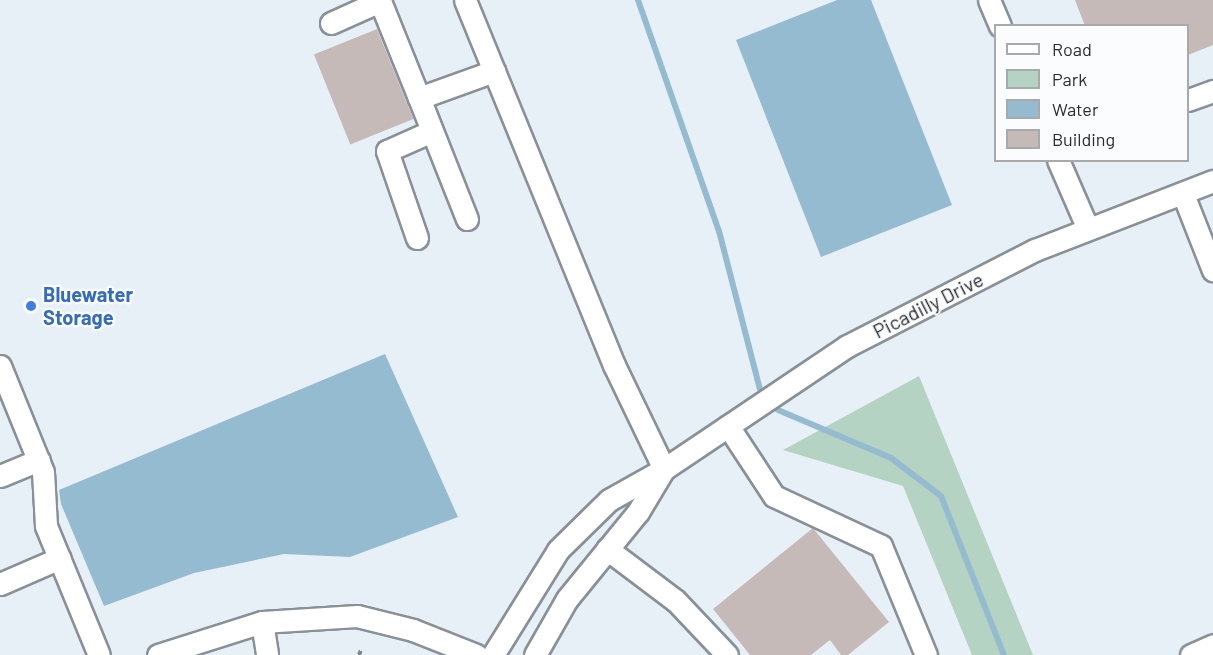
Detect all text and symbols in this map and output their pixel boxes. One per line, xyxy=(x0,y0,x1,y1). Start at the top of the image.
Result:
legend xyxy=(994,24,1189,162)
text: Road xyxy=(1052,38,1092,60)
text: Park xyxy=(1052,68,1087,90)
text: Water xyxy=(1052,98,1099,120)
text: Building xyxy=(1052,128,1115,150)
street label: Picadilly Drive xyxy=(869,267,987,343)
place label: Bluewater Storage xyxy=(43,282,133,329)
marker: Bluewater Storage xyxy=(24,299,38,313)

